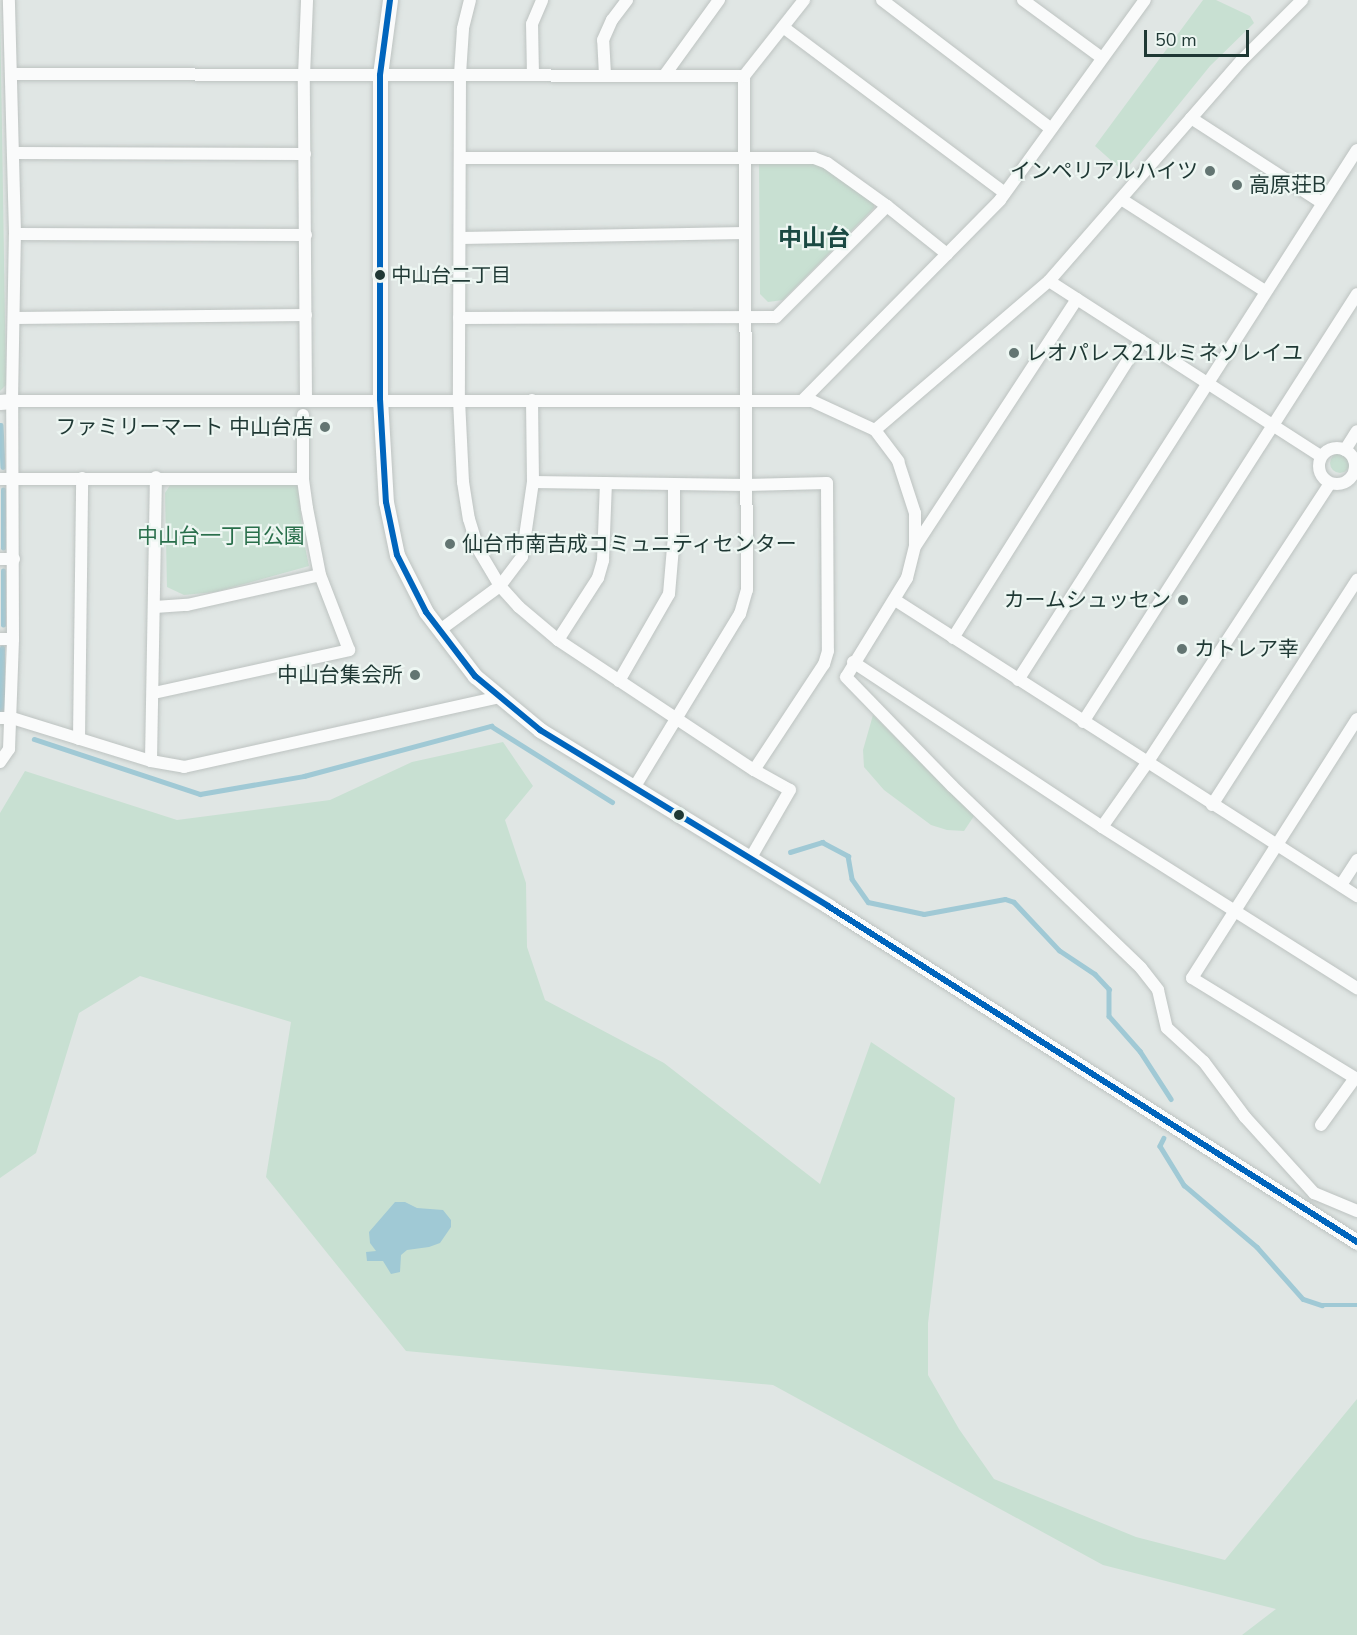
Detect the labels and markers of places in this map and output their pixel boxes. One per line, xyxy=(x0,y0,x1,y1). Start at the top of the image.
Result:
place label: インペリアルハイツ xyxy=(1009,158,1198,184)
marker: インペリアルハイツ xyxy=(1203,164,1217,178)
place label: 高原荘B xyxy=(1249,172,1326,198)
marker: 高原荘B xyxy=(1230,178,1244,192)
place label: 中山台二丁目 xyxy=(391,263,511,287)
marker: 中山台二丁目 xyxy=(374,269,386,281)
place label: レオパレス21ルミネソレイユ xyxy=(1026,340,1303,366)
marker: レオパレス21ルミネソレイユ xyxy=(1007,346,1021,360)
place label: ファミリーマート 中山台店 xyxy=(56,414,313,440)
marker: ファミリーマート 中山台店 xyxy=(318,420,332,434)
place label: 仙台市南吉成コミュニティセンター xyxy=(462,531,798,557)
marker: 仙台市南吉成コミュニティセンター xyxy=(443,537,457,551)
place label: カームシュッセン xyxy=(1003,587,1171,613)
marker: カームシュッセン xyxy=(1176,593,1190,607)
place label: カトレア幸 xyxy=(1194,636,1299,662)
marker: カトレア幸 xyxy=(1175,642,1189,656)
place label: 中山台集会所 xyxy=(277,662,403,688)
marker: 中山台集会所 xyxy=(408,668,422,682)
unlabelled marker xyxy=(673,809,685,821)

